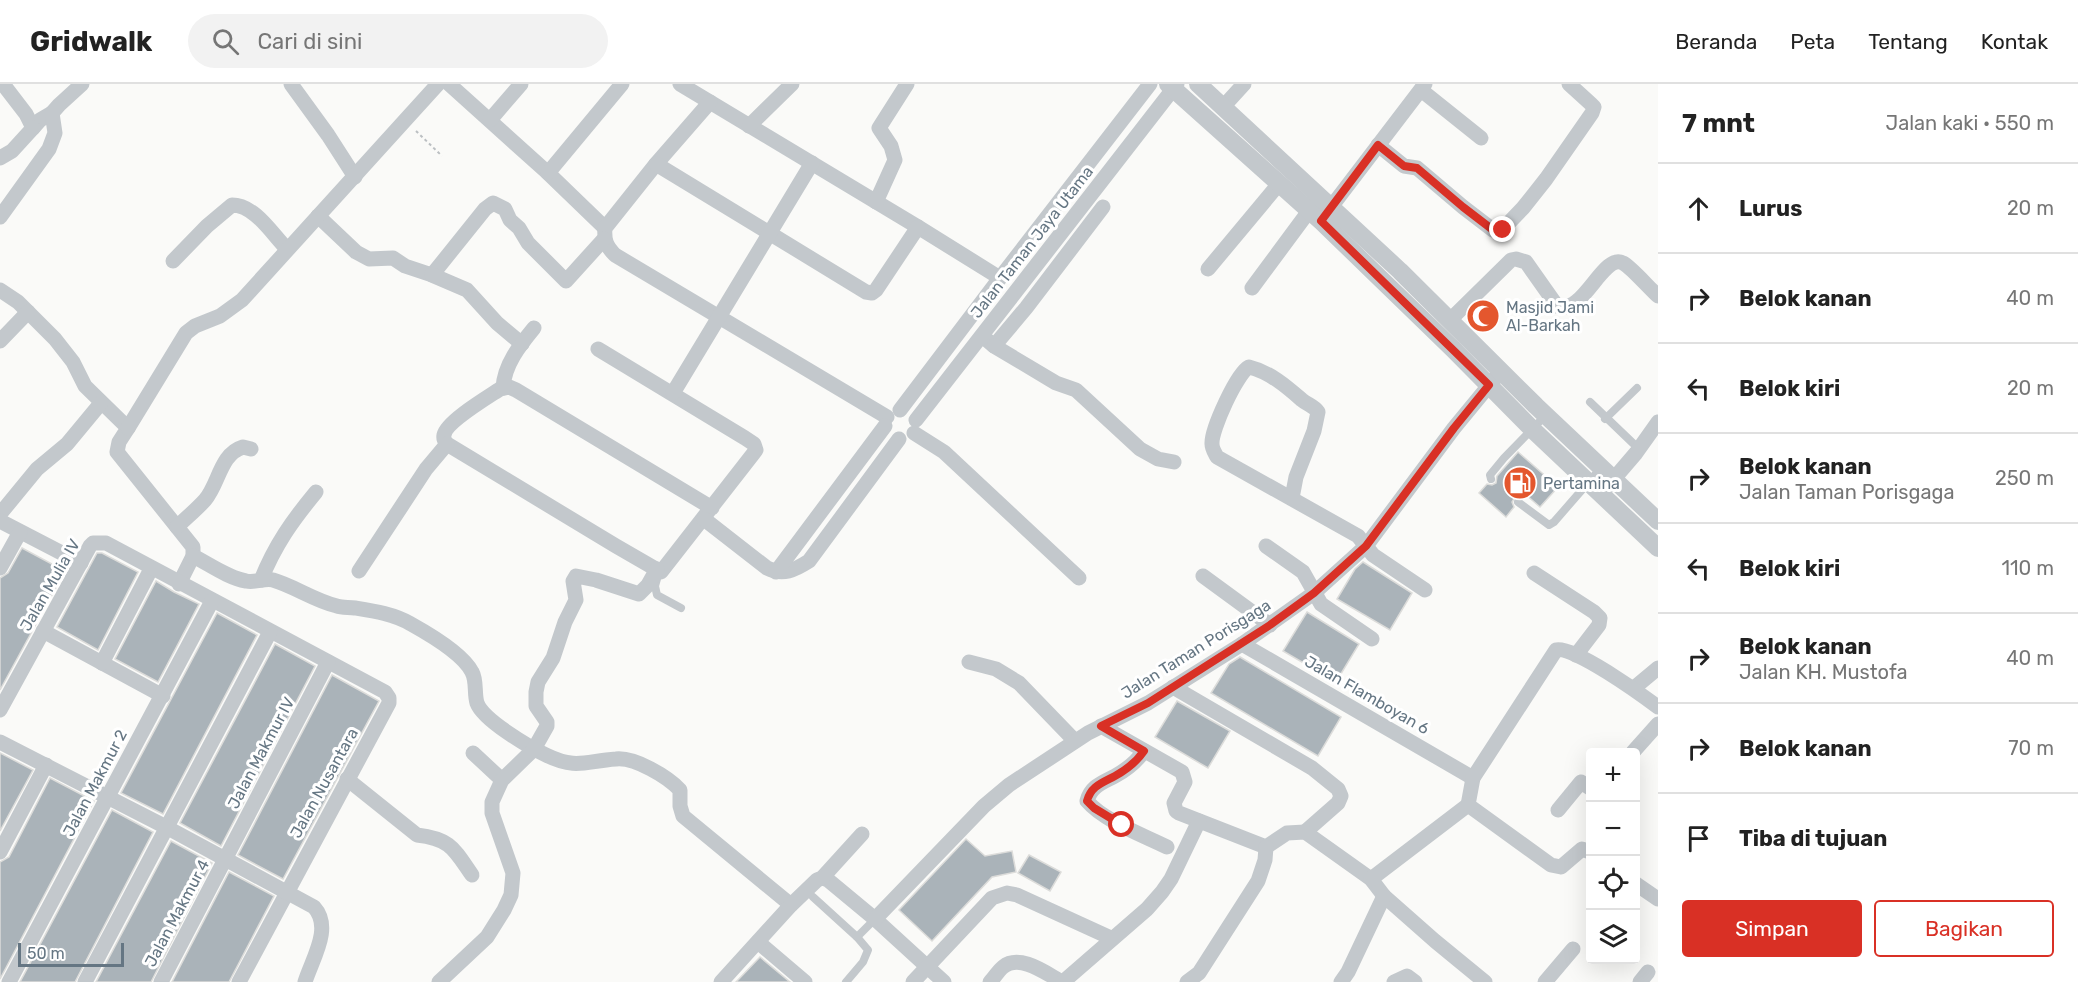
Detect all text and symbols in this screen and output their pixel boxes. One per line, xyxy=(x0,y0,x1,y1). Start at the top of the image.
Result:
search box xyxy=(188,14,608,68)
text: Gridwalk xyxy=(30,25,152,58)
icon: search xyxy=(209,25,242,58)
text: Cari di sini xyxy=(257,28,362,55)
text: Beranda xyxy=(1675,29,1757,54)
text: Peta xyxy=(1790,29,1835,54)
text: Tentang xyxy=(1868,29,1948,54)
text: Kontak xyxy=(1981,29,2048,54)
text: 7 mnt xyxy=(1682,108,1755,139)
text: Jalan kaki · 550 m xyxy=(1886,111,2054,135)
street label: Jalan Taman Jaya Utama xyxy=(967,162,1097,322)
icon: ahead xyxy=(1682,192,1715,225)
text: Lurus xyxy=(1739,195,1802,222)
text: 20 m xyxy=(2007,196,2054,220)
route end xyxy=(1489,216,1515,242)
icon: right xyxy=(1682,282,1715,315)
text: Belok kanan xyxy=(1739,285,1872,312)
text: 40 m xyxy=(2006,286,2054,310)
mosque icon: Masjid Jami Al-Barkah xyxy=(1465,298,1501,334)
place label: Masjid Jami Al-Barkah xyxy=(1506,298,1594,335)
icon: left xyxy=(1682,372,1715,405)
text: Belok kiri xyxy=(1739,375,1840,402)
text: 20 m xyxy=(2007,376,2054,400)
text: Belok kanan xyxy=(1739,453,1872,480)
icon: right xyxy=(1682,462,1715,495)
fuel station icon: Pertamina xyxy=(1502,465,1538,501)
text: 250 m xyxy=(1995,466,2054,490)
place label: Pertamina xyxy=(1543,474,1620,493)
text: Jalan Taman Porisgaga xyxy=(1739,480,1954,504)
street label: Jalan Mulia IV xyxy=(16,536,84,634)
icon: left xyxy=(1682,552,1715,585)
text: Belok kiri xyxy=(1739,555,1840,582)
text: 110 m xyxy=(2002,556,2054,580)
street label: Jalan Taman Porisgaga xyxy=(1118,595,1274,703)
text: Belok kanan xyxy=(1739,633,1872,660)
icon: right xyxy=(1682,642,1715,675)
text: 40 m xyxy=(2006,646,2054,670)
street label: Jalan Flamboyan 6 xyxy=(1301,652,1433,739)
text: Jalan KH. Mustofa xyxy=(1739,660,1908,684)
street label: Jalan Makmur IV xyxy=(224,694,298,812)
street label: Jalan Nusantara xyxy=(286,725,362,841)
street label: Jalan Makmur 2 xyxy=(59,726,131,840)
icon: right xyxy=(1682,732,1715,765)
text: Belok kanan xyxy=(1739,735,1872,762)
text: 70 m xyxy=(2008,736,2054,760)
map controls xyxy=(1586,748,1640,964)
button: + xyxy=(1586,748,1640,802)
button: − xyxy=(1586,802,1640,856)
route start xyxy=(1108,811,1134,837)
icon: arrive xyxy=(1682,822,1715,855)
text: Tiba di tujuan xyxy=(1739,825,1887,852)
street label: Jalan Makmur 4 xyxy=(141,856,213,970)
button: locate xyxy=(1586,856,1640,910)
button: Simpan xyxy=(1682,900,1862,957)
button: Bagikan xyxy=(1874,900,2054,957)
button: layers xyxy=(1586,910,1640,964)
scale bar xyxy=(18,940,124,968)
text: 50 m xyxy=(27,944,65,963)

